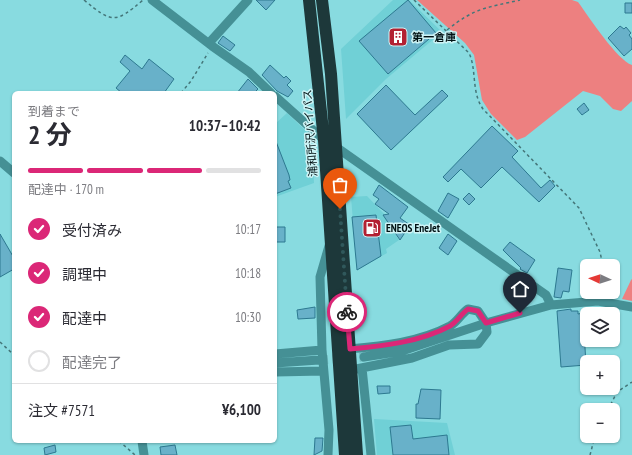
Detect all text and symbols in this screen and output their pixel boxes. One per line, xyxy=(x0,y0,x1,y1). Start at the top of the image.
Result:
building icon: 第一倉庫 xyxy=(387,26,409,48)
place label: 第一倉庫 xyxy=(412,30,456,44)
street label: 浦和所沢バイパス xyxy=(300,89,320,177)
text: 到着まで xyxy=(28,103,80,120)
text: 10:37–10:42 xyxy=(189,116,261,135)
text: 2 分 xyxy=(28,118,72,151)
pin xyxy=(323,168,357,209)
icon: bag xyxy=(329,174,351,196)
text: 配達中 · 170 m xyxy=(28,181,104,198)
fuel station icon: ENEOS EneJet xyxy=(361,217,383,239)
icon: check xyxy=(28,218,50,240)
text: 受付済み xyxy=(62,221,122,240)
text: 10:17 xyxy=(235,221,261,238)
place label: ENEOS EneJet xyxy=(386,221,441,235)
north arrow xyxy=(580,259,620,299)
map controls xyxy=(580,259,620,443)
icon: check xyxy=(28,262,50,284)
text: 調理中 xyxy=(62,265,107,284)
text: 10:18 xyxy=(235,265,261,282)
pin xyxy=(503,272,537,313)
icon: home xyxy=(509,278,531,300)
courier xyxy=(327,292,367,332)
icon: bike xyxy=(336,301,358,323)
icon: check xyxy=(28,306,50,328)
button: layers xyxy=(580,307,620,347)
text: 配達中 xyxy=(62,309,107,328)
text: 10:30 xyxy=(235,309,261,326)
text: 配達完了 xyxy=(62,353,122,372)
button: + xyxy=(580,355,620,395)
text: ¥6,100 xyxy=(222,400,261,419)
text: 注文 #7571 xyxy=(28,401,95,420)
button: − xyxy=(580,403,620,443)

